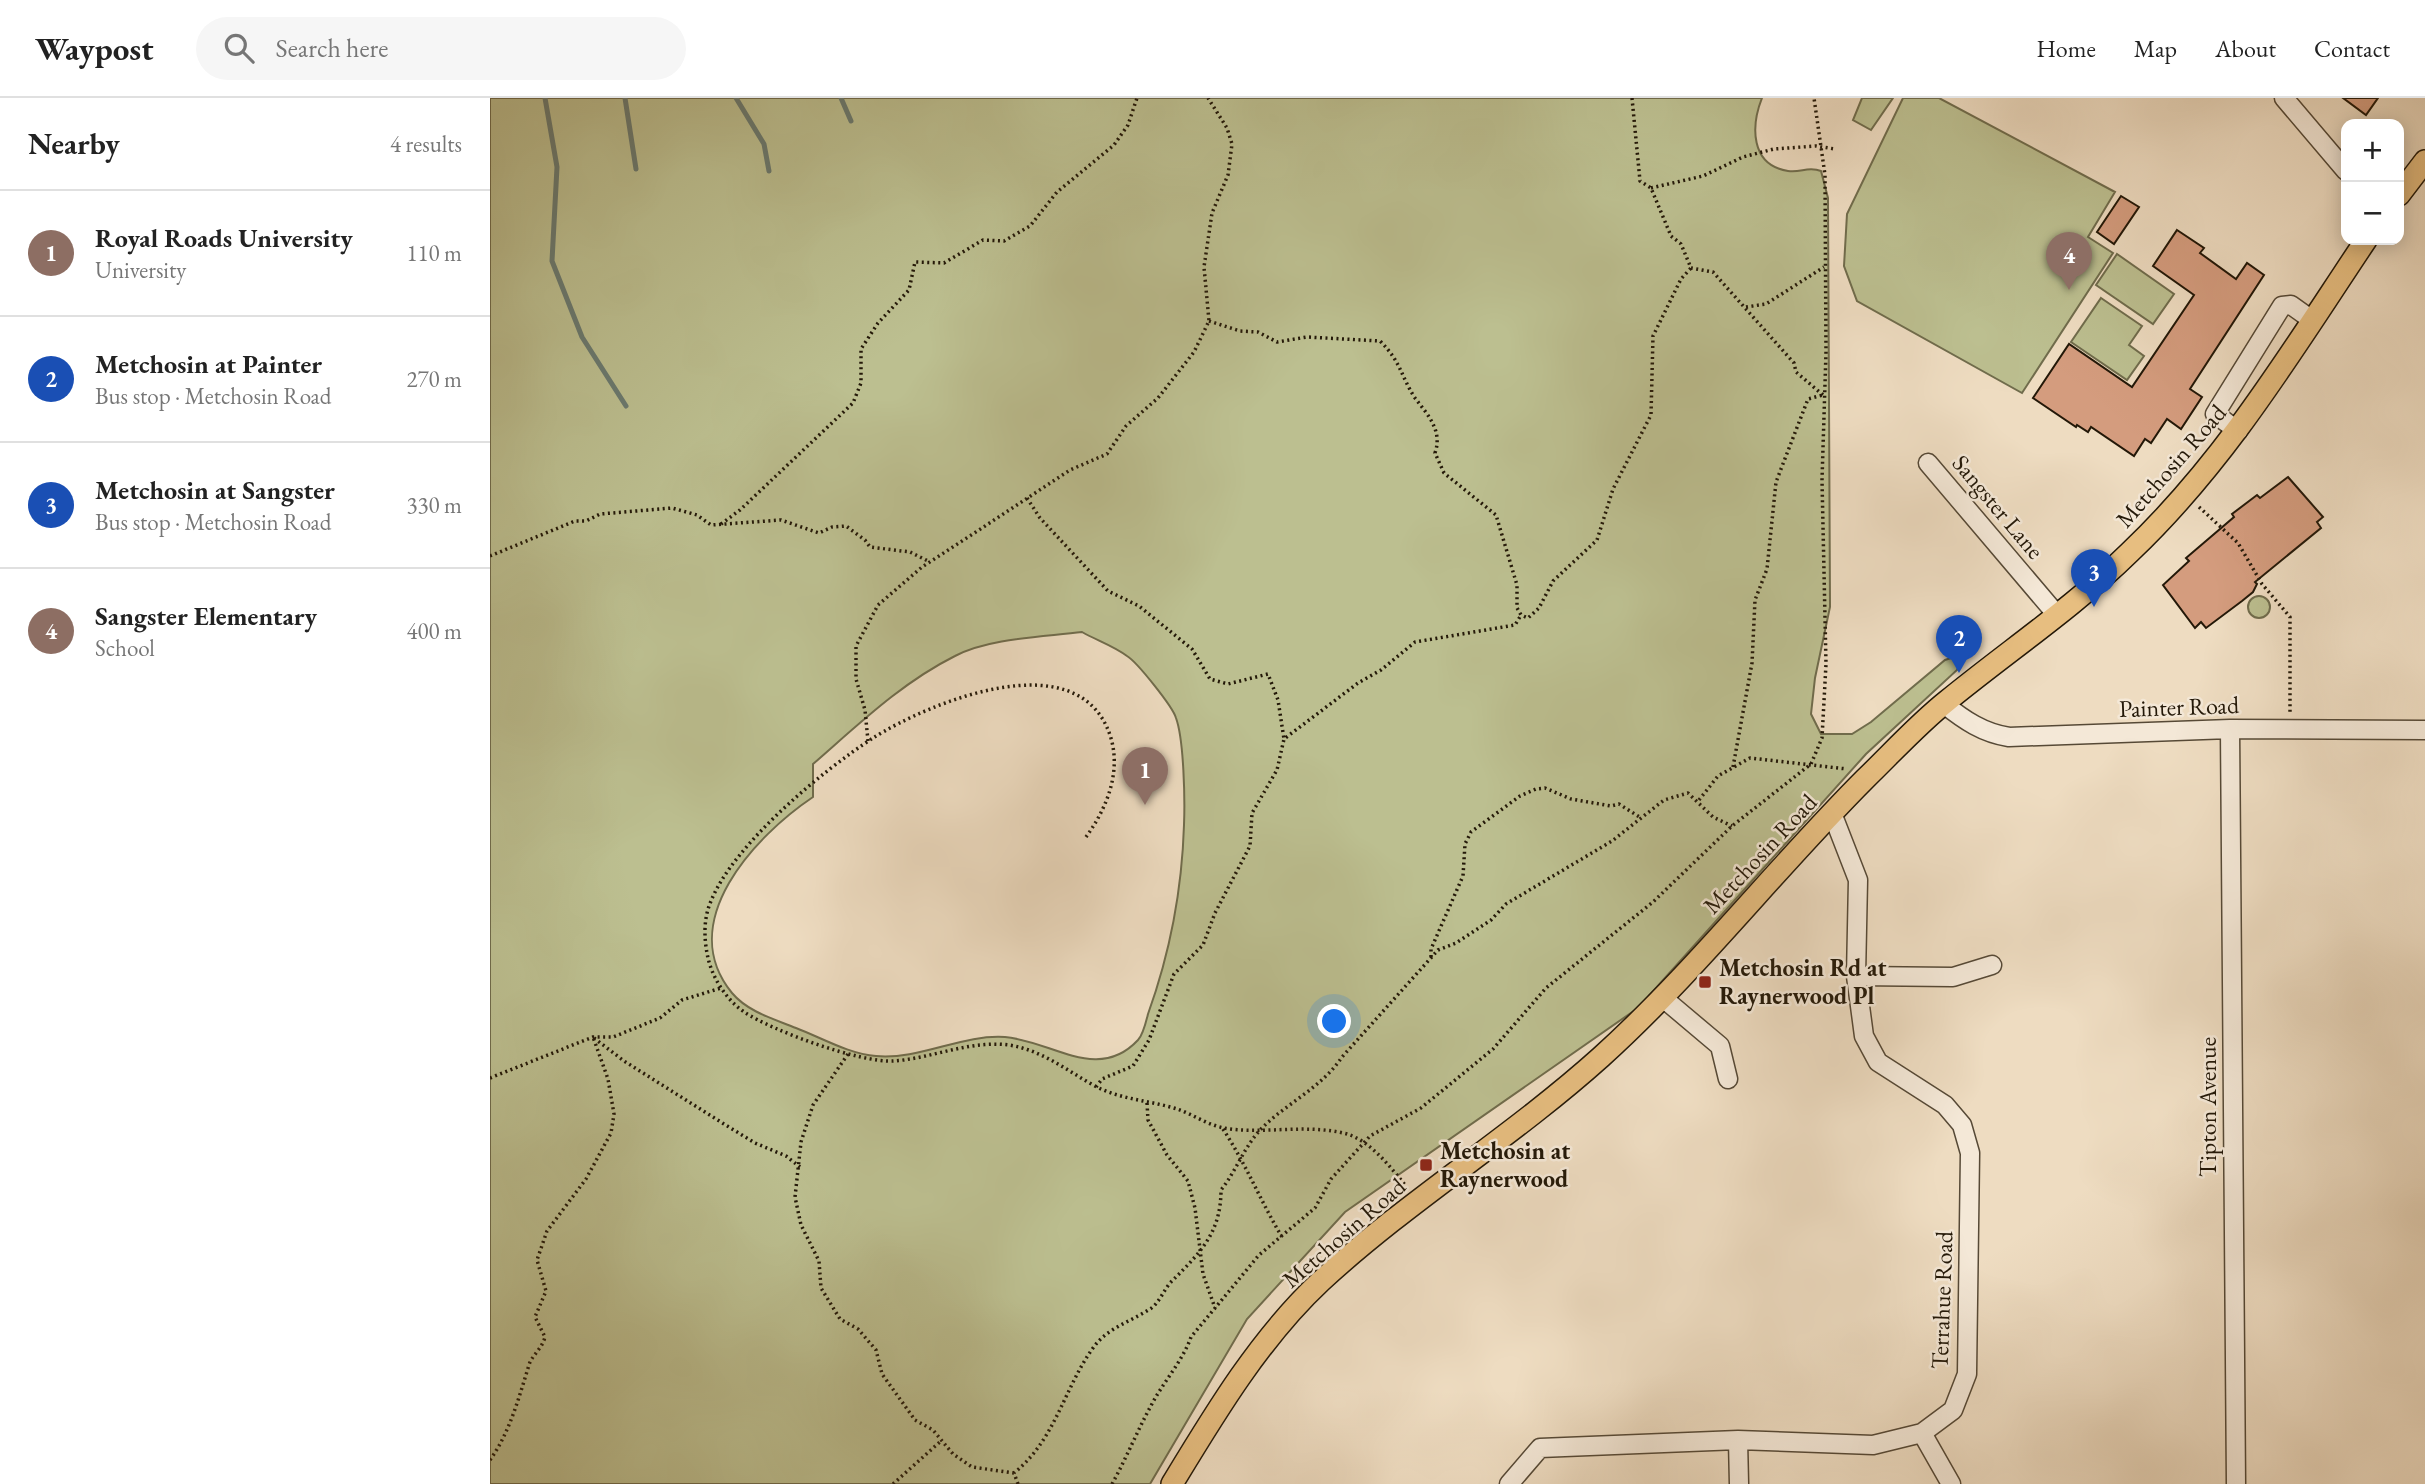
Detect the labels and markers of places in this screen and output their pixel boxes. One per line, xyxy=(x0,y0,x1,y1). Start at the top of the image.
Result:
pin: 4 xyxy=(2046,232,2092,290)
pin: 3 xyxy=(2071,549,2117,607)
pin: 2 xyxy=(1936,615,1982,673)
pin: 1 xyxy=(1122,747,1168,805)
place label: Metchosin Rd at Raynerwood Pl xyxy=(1719,952,1886,1012)
marker: Metchosin Rd at Raynerwood Pl xyxy=(1697,974,1713,990)
place label: Metchosin at Raynerwood xyxy=(1440,1135,1570,1195)
marker: Metchosin at Raynerwood xyxy=(1418,1157,1434,1173)

